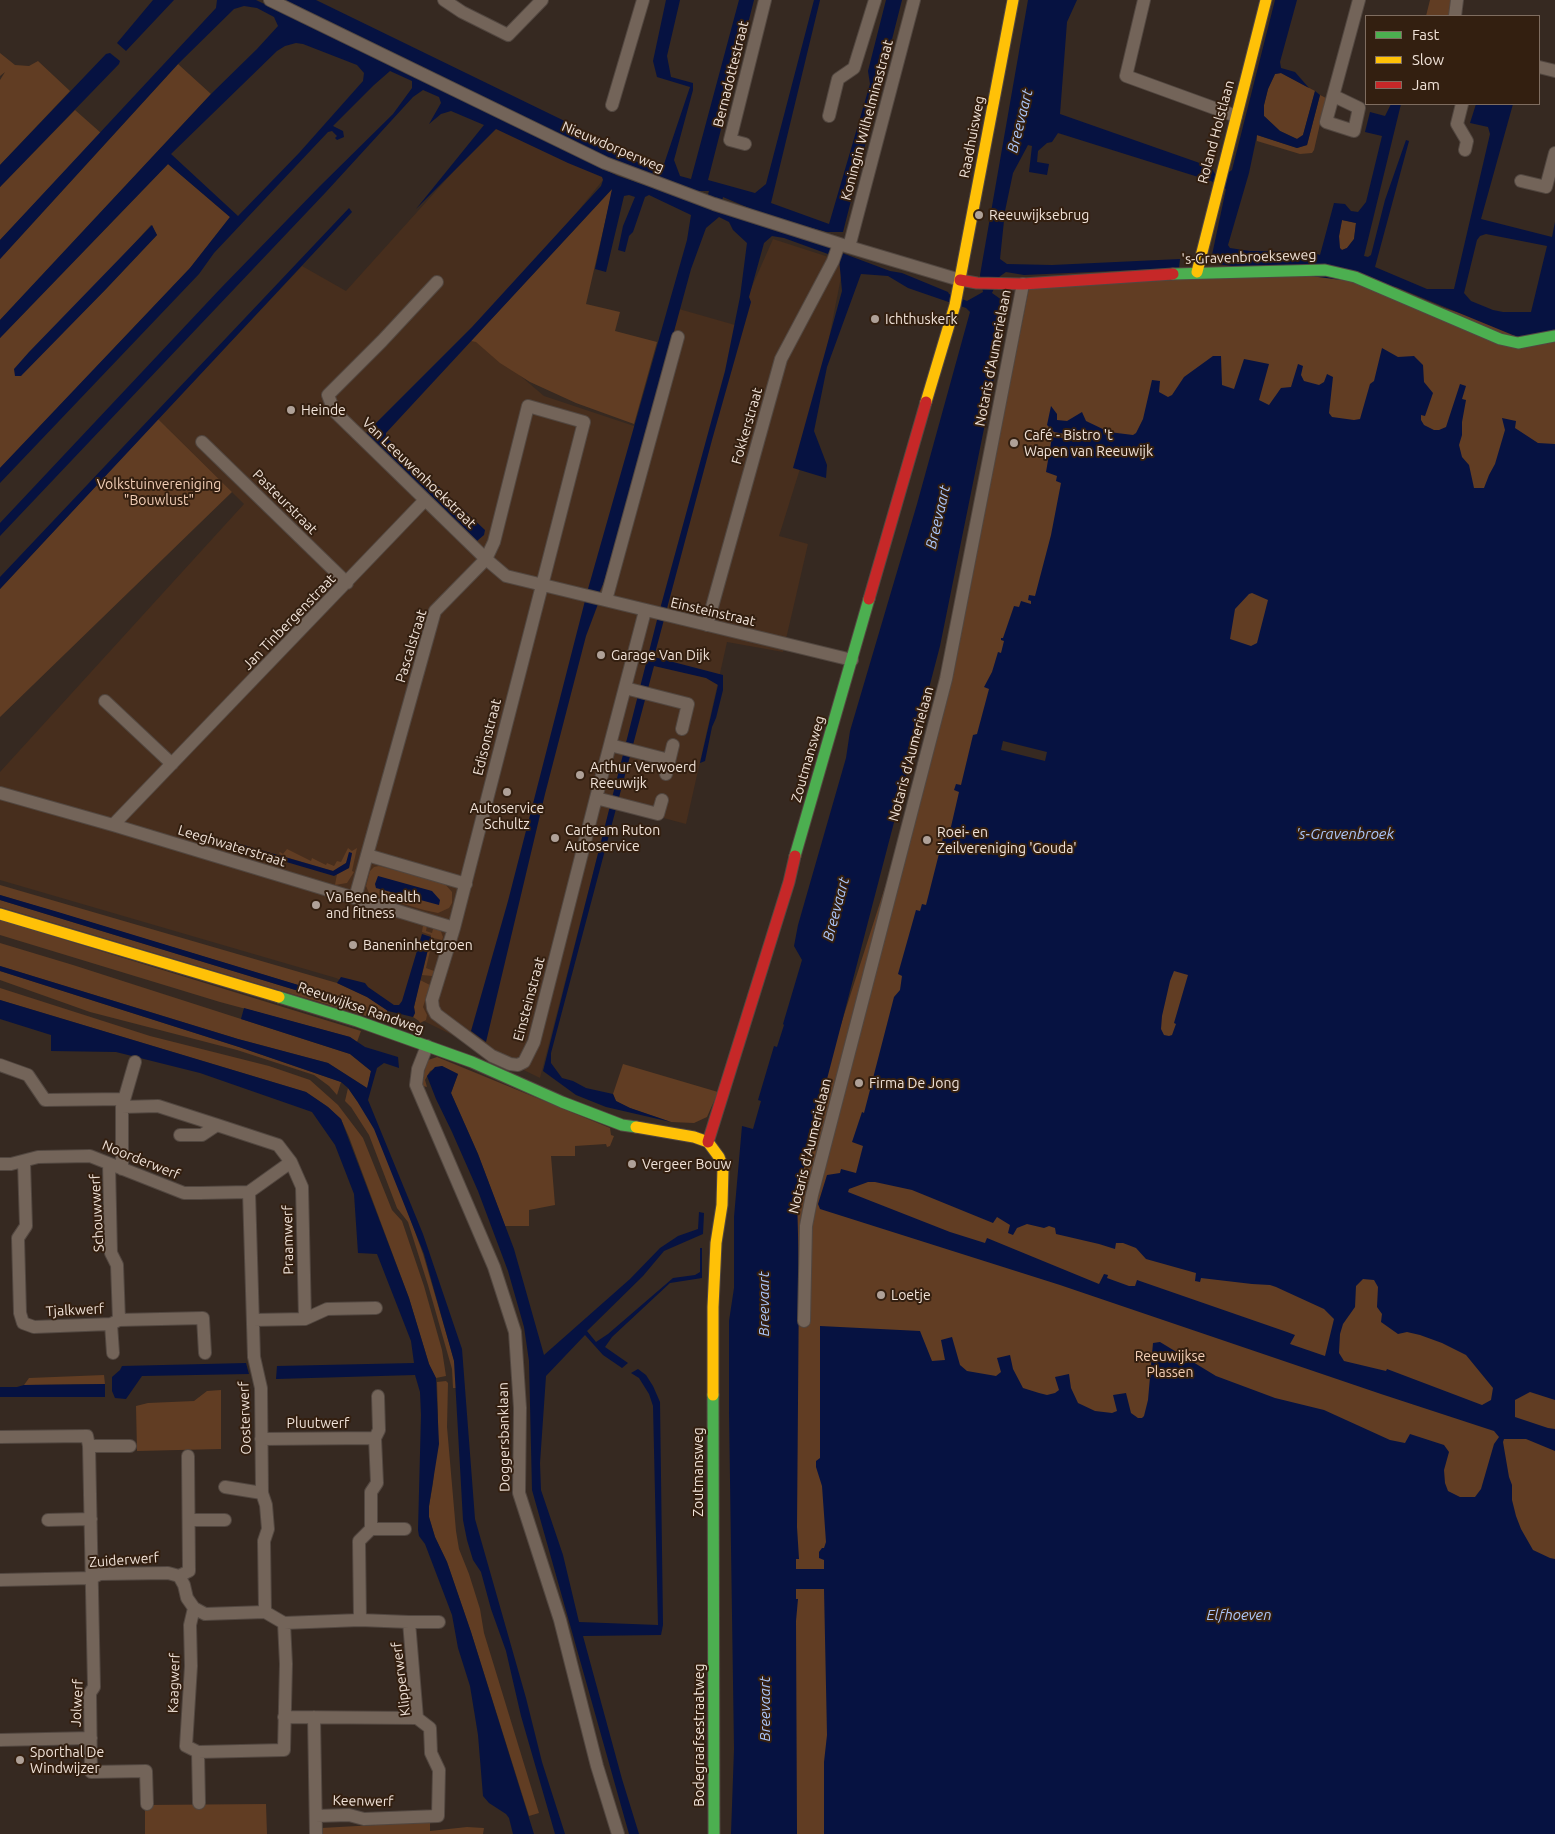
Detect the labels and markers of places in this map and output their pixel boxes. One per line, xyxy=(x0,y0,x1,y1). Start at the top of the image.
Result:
place label: Reeuwijksebrug xyxy=(989,207,1089,223)
marker: Reeuwijksebrug xyxy=(973,209,985,221)
place label: Ichthuskerk xyxy=(885,311,958,327)
marker: Ichthuskerk xyxy=(869,313,881,325)
place label: Heinde xyxy=(301,402,346,418)
marker: Heinde xyxy=(285,404,297,416)
place label: Café - Bistro 't Wapen van Reeuwijk xyxy=(1024,427,1153,460)
marker: Café - Bistro 't Wapen van Reeuwijk xyxy=(1008,437,1020,449)
place label: Garage Van Dijk xyxy=(611,647,710,663)
marker: Garage Van Dijk xyxy=(595,649,607,661)
place label: Arthur Verwoerd Reeuwijk xyxy=(590,759,696,792)
marker: Arthur Verwoerd Reeuwijk xyxy=(574,769,586,781)
marker: Autoservice Schultz xyxy=(501,786,513,798)
place label: Autoservice Schultz xyxy=(470,800,544,832)
place label: Carteam Ruton Autoservice xyxy=(565,822,660,854)
place label: Roei- en Zeilvereniging 'Gouda' xyxy=(937,824,1077,856)
marker: Carteam Ruton Autoservice xyxy=(549,832,561,844)
marker: Roei- en Zeilvereniging 'Gouda' xyxy=(921,834,933,846)
place label: Va Bene health and fitness xyxy=(326,889,421,922)
marker: Va Bene health and fitness xyxy=(310,899,322,911)
place label: Baneninhetgroen xyxy=(363,937,473,953)
marker: Baneninhetgroen xyxy=(347,939,359,951)
place label: Firma De Jong xyxy=(869,1075,959,1091)
marker: Firma De Jong xyxy=(853,1077,865,1089)
place label: Vergeer Bouw xyxy=(642,1156,731,1172)
marker: Vergeer Bouw xyxy=(626,1158,638,1170)
place label: Loetje xyxy=(891,1287,931,1303)
marker: Loetje xyxy=(875,1289,887,1301)
place label: Sporthal De Windwijzer xyxy=(30,1744,104,1776)
marker: Sporthal De Windwijzer xyxy=(14,1754,26,1766)

